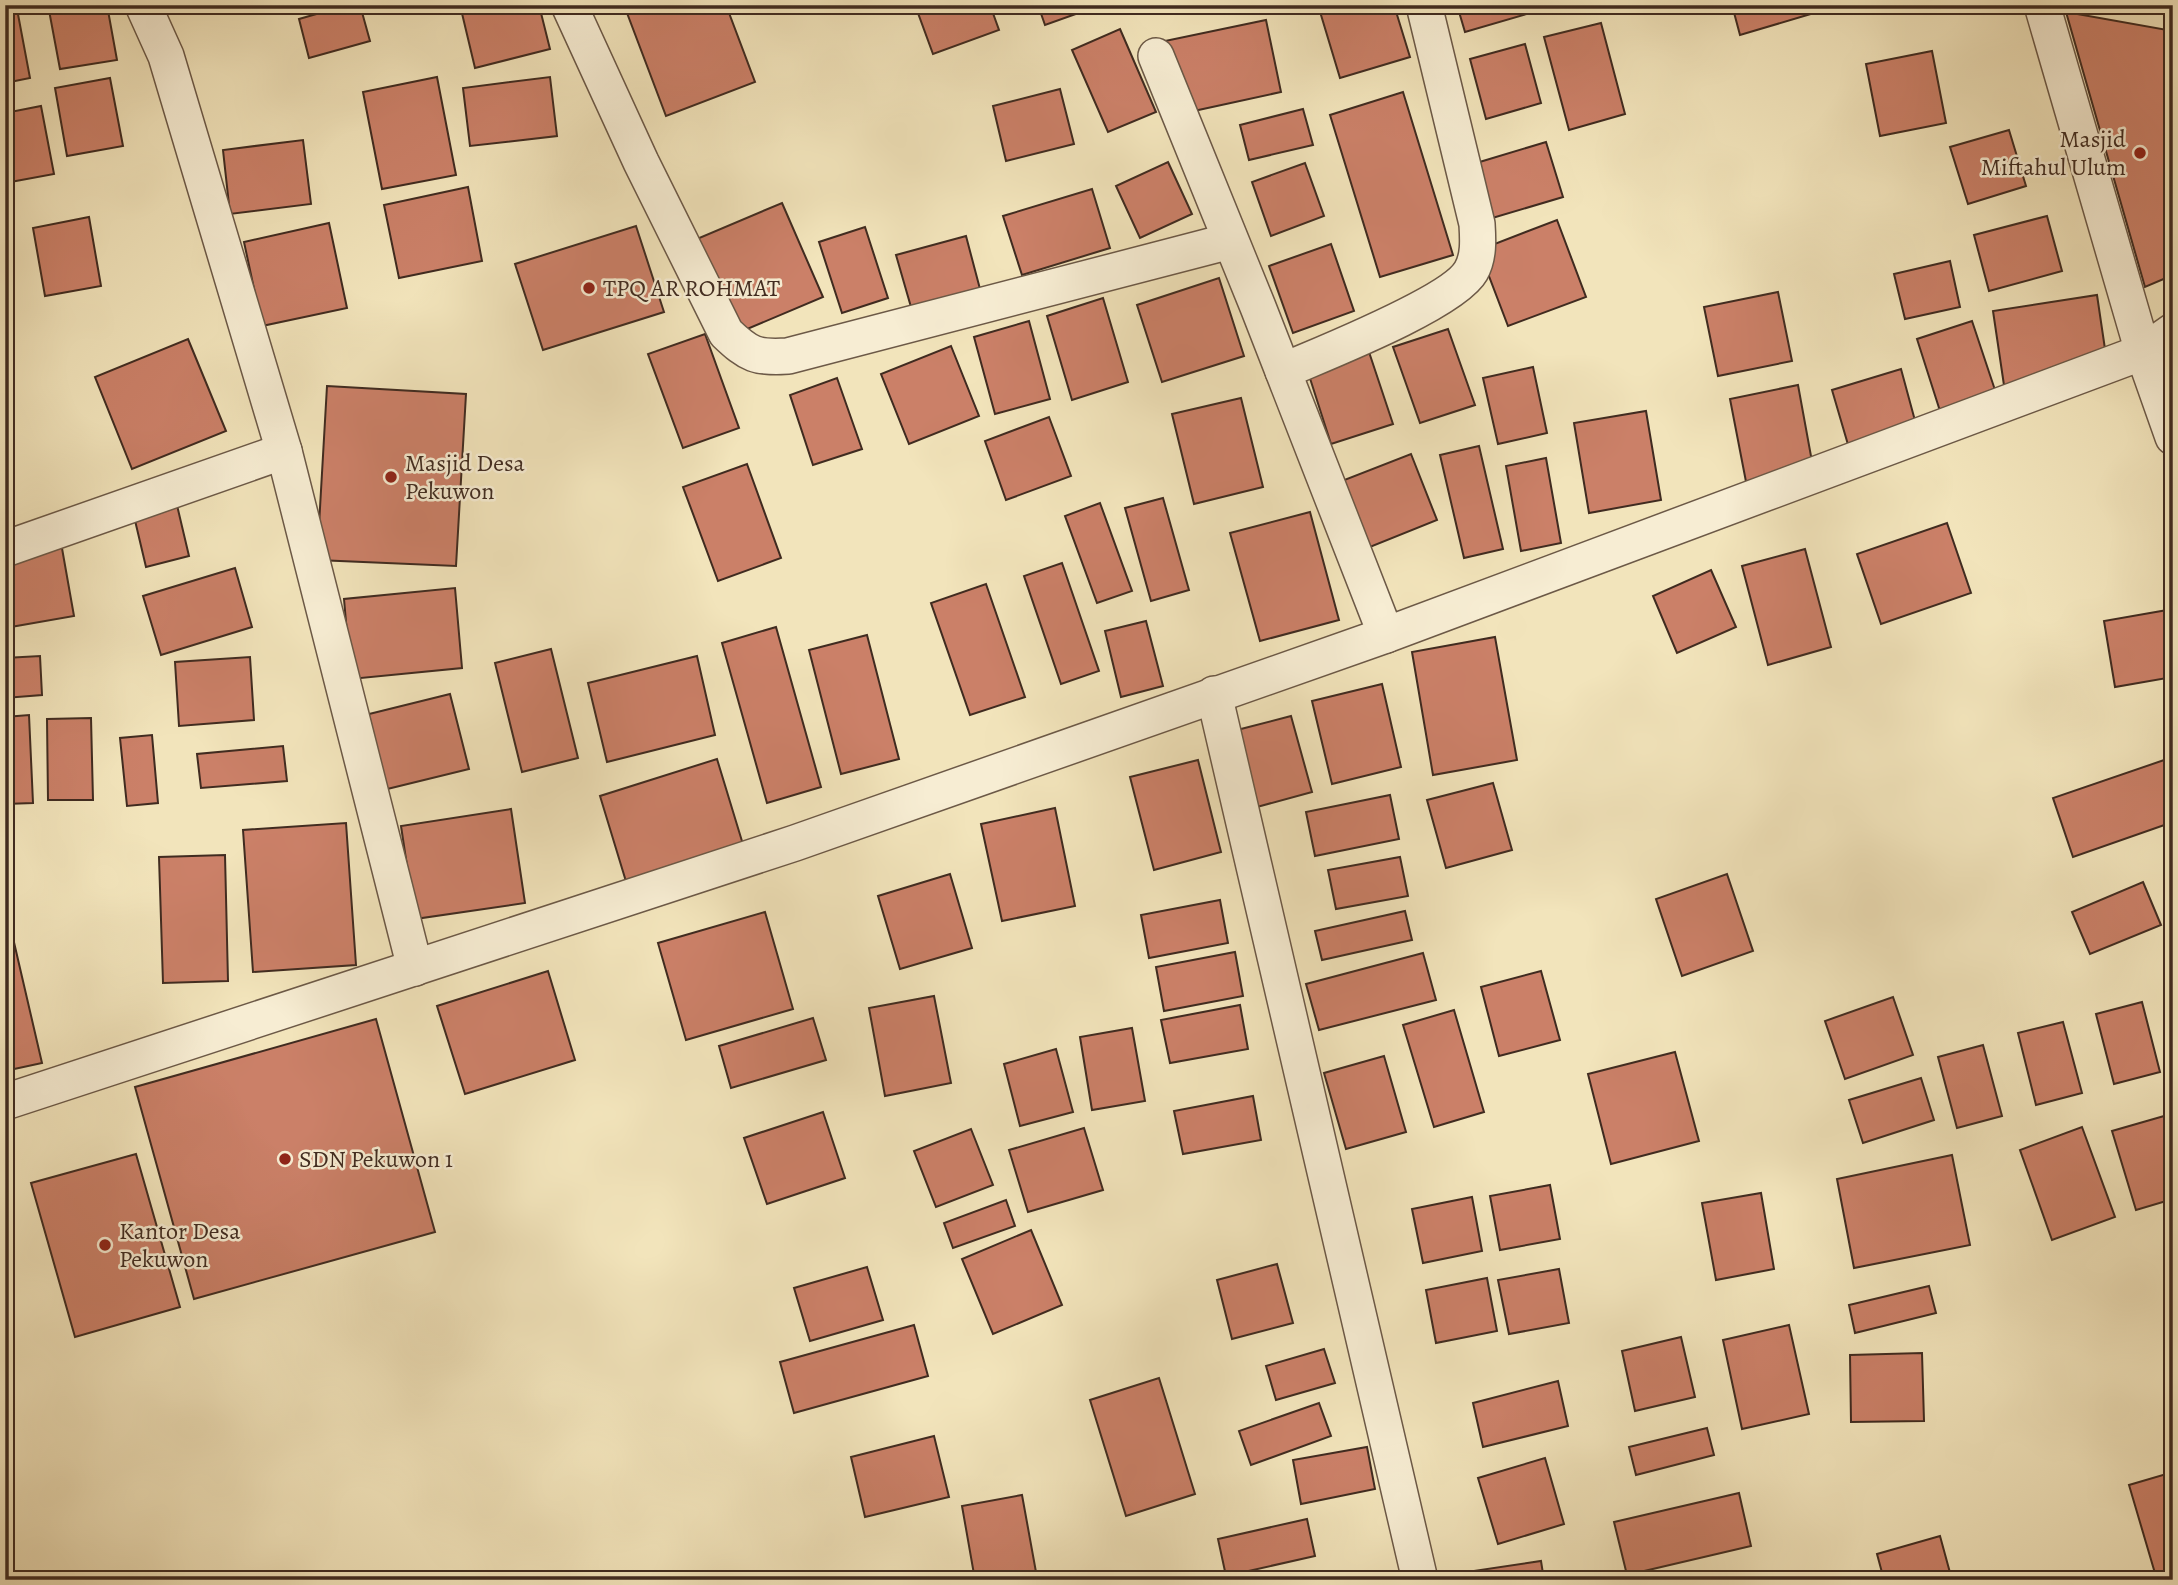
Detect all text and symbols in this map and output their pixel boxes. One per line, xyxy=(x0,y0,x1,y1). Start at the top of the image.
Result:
place label: Masjid Miftahul Ulum xyxy=(1981,123,2126,183)
marker: Masjid Miftahul Ulum xyxy=(2132,145,2148,161)
place label: TPQ AR ROHMAT xyxy=(603,272,780,304)
marker: TPQ AR ROHMAT xyxy=(581,280,597,296)
place label: Masjid Desa Pekuwon xyxy=(405,447,526,507)
marker: Masjid Desa Pekuwon xyxy=(383,469,399,485)
place label: SDN Pekuwon 1 xyxy=(299,1143,453,1175)
marker: SDN Pekuwon 1 xyxy=(277,1151,293,1167)
place label: Kantor Desa Pekuwon xyxy=(119,1215,241,1275)
marker: Kantor Desa Pekuwon xyxy=(97,1237,113,1253)

